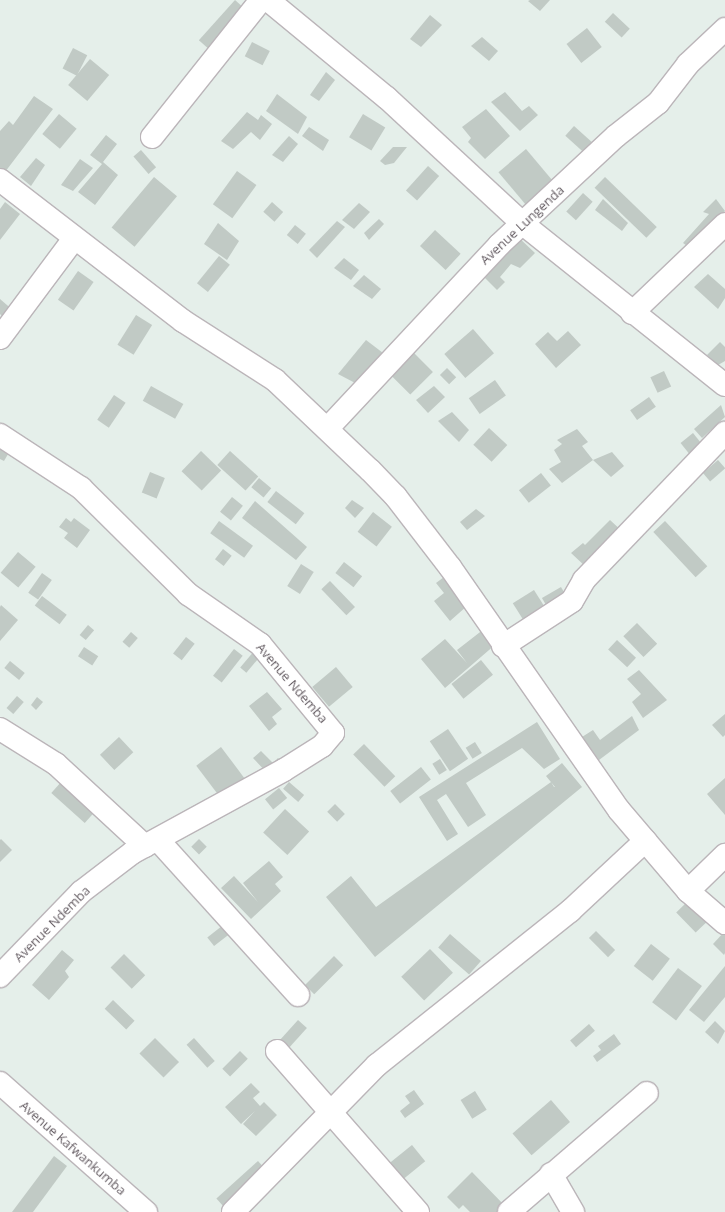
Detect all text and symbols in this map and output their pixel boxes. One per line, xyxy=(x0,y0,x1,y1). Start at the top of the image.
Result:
street label: Avenue Lungenda xyxy=(477,182,567,268)
street label: Avenue Ndemba xyxy=(253,640,331,726)
street label: Avenue Ndemba xyxy=(11,883,93,965)
street label: Avenue Kafwankumba xyxy=(17,1098,129,1198)

